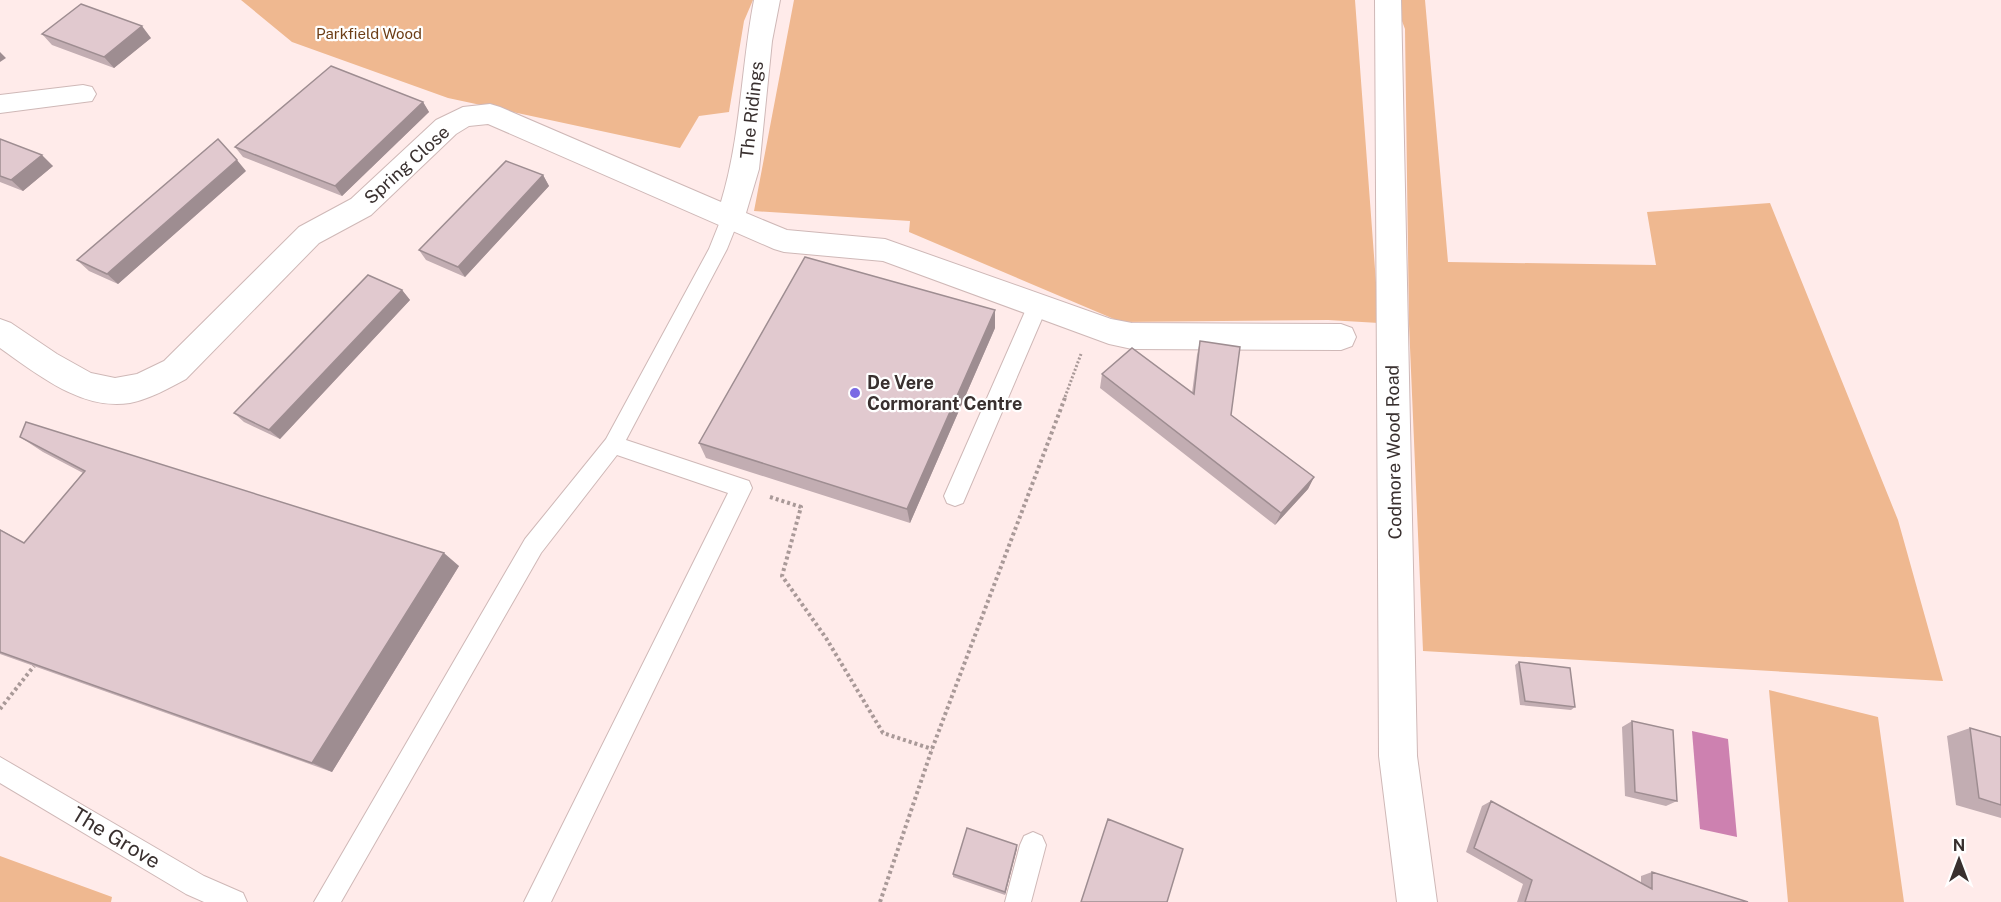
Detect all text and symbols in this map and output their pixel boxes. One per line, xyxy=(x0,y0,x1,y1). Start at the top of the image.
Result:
park label: Parkfield Wood xyxy=(316,25,422,42)
street label: The Ridings xyxy=(736,60,767,160)
street label: Spring Close xyxy=(360,121,454,208)
street label: Codmore Wood Road xyxy=(1381,365,1406,539)
place label: De Vere Cormorant Centre xyxy=(867,372,1022,414)
marker: De Vere Cormorant Centre xyxy=(848,386,862,400)
street label: The Grove xyxy=(67,801,165,874)
north arrow xyxy=(1929,830,1989,890)
text: N xyxy=(1953,836,1965,855)

